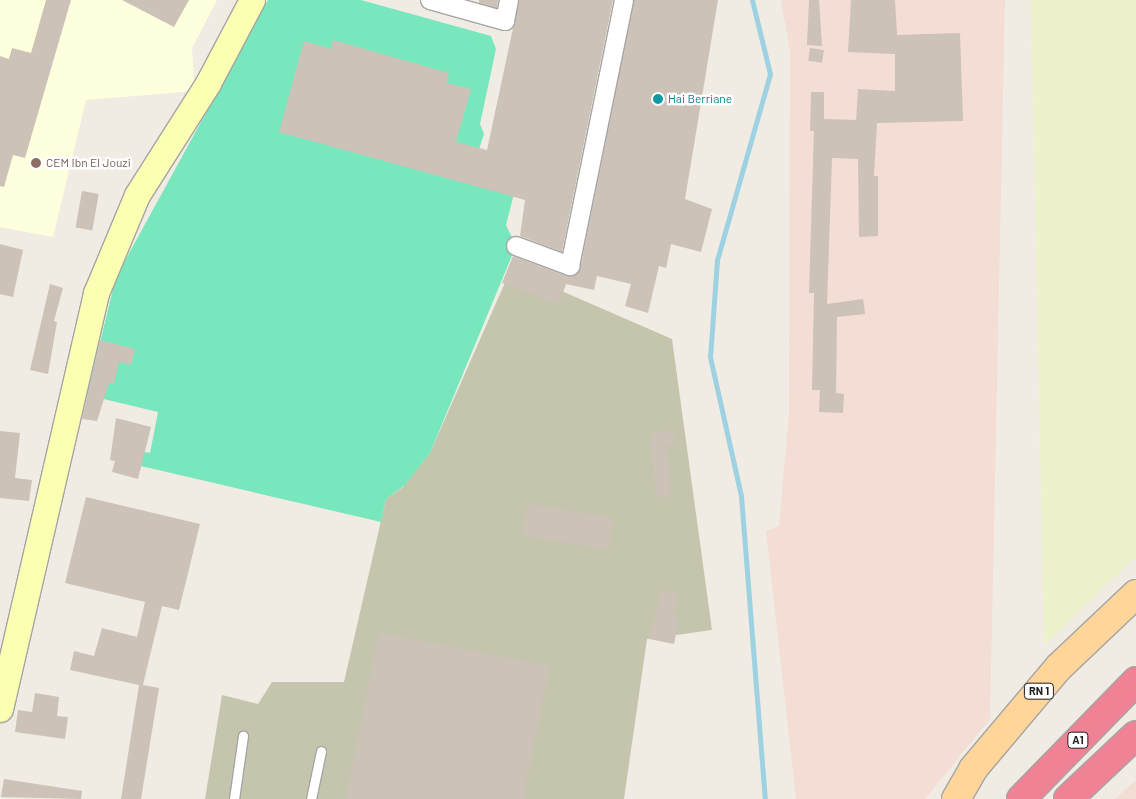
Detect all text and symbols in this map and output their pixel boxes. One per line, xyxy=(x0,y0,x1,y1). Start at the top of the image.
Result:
place label: Hai Berriane xyxy=(668,92,732,106)
marker: Hai Berriane xyxy=(652,93,664,105)
place label: CEM Ibn El Jouzi xyxy=(46,156,131,170)
marker: CEM Ibn El Jouzi xyxy=(30,157,42,169)
road number: RN 1 xyxy=(1023,682,1055,699)
road number: A1 xyxy=(1067,732,1089,748)

